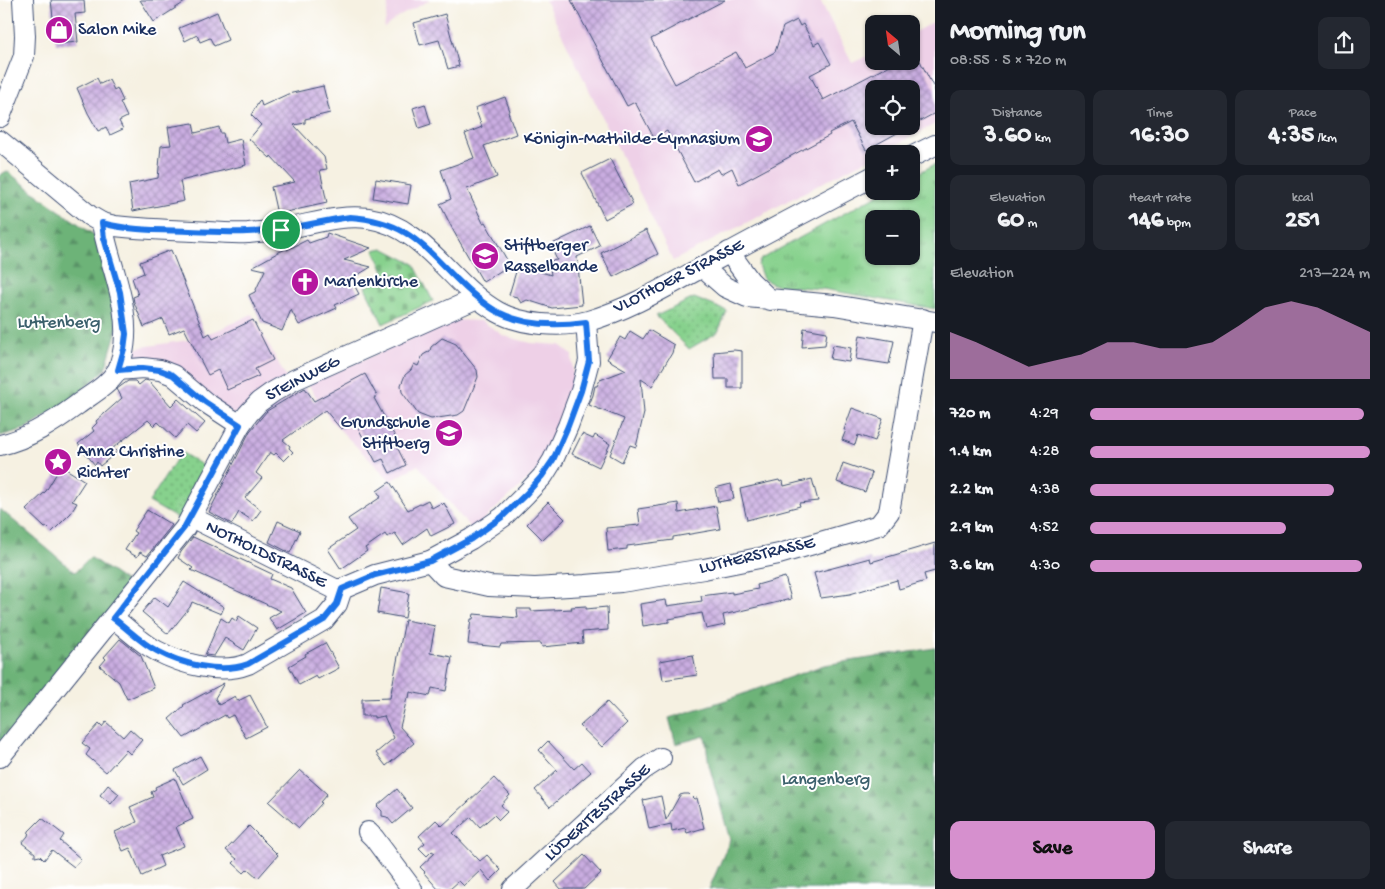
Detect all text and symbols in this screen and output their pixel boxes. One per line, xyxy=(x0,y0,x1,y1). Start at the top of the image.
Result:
shop icon: Salon Mike xyxy=(44,15,74,45)
north arrow xyxy=(865,15,920,70)
map controls xyxy=(865,15,920,265)
text: Morning run xyxy=(950,16,1085,49)
button: share xyxy=(1318,17,1370,69)
place label: Salon Mike xyxy=(78,20,157,41)
text: 08:55 · 5 × 720 m xyxy=(950,52,1066,71)
button: locate xyxy=(865,80,920,135)
text: Distance xyxy=(993,105,1042,122)
text: Time xyxy=(1147,105,1173,122)
text: Pace xyxy=(1289,105,1316,122)
text: 3.60 xyxy=(984,122,1031,151)
text: 16:30 xyxy=(1131,122,1189,151)
text: 4:35 xyxy=(1268,122,1314,151)
school or university icon: Königin-Mathilde-Gymnasium xyxy=(744,124,774,154)
place label: Königin-Mathilde-Gymnasium xyxy=(524,129,740,150)
text: km xyxy=(1031,130,1051,147)
text: /km xyxy=(1314,130,1337,147)
button: + xyxy=(865,145,920,200)
text: Elevation xyxy=(990,190,1045,207)
text: Heart rate xyxy=(1129,190,1191,207)
text: kcal xyxy=(1292,190,1314,207)
text: 60 xyxy=(997,207,1024,236)
text: 146 xyxy=(1129,207,1164,236)
text: 251 xyxy=(1285,207,1320,236)
pin xyxy=(260,209,302,251)
button: − xyxy=(865,210,920,265)
text: m xyxy=(1024,215,1037,232)
text: bpm xyxy=(1164,215,1191,232)
icon: arrive xyxy=(267,216,295,244)
street label: VLOTHOER STRASSE xyxy=(609,235,748,319)
place label: Stiftberger Rasselbande xyxy=(504,236,599,278)
school or university icon: Stiftberger Rasselbande xyxy=(470,241,500,271)
text: Elevation xyxy=(950,265,1014,284)
text: 213–224 m xyxy=(1299,265,1370,284)
church icon: Marienkirche xyxy=(290,267,320,297)
place label: Marienkirche xyxy=(324,272,419,293)
park label: Luttenberg xyxy=(18,313,100,334)
street label: STEINWEG xyxy=(262,351,344,407)
text: 720 m xyxy=(950,405,990,424)
text: 4:29 xyxy=(1030,405,1058,424)
place label: Grundschule Stiftberg xyxy=(341,413,431,455)
school or university icon: Grundschule Stiftberg xyxy=(434,418,464,448)
place label: Anna Christine Richter xyxy=(77,442,185,484)
text: 1.4 km xyxy=(950,443,991,462)
text: 4:28 xyxy=(1030,443,1059,462)
place icon: Anna Christine Richter xyxy=(43,447,73,477)
text: 2.2 km xyxy=(950,481,993,500)
text: 4:38 xyxy=(1030,481,1060,500)
street label: NOTHOLDSTRASSE xyxy=(202,517,331,594)
text: 2.9 km xyxy=(950,519,993,538)
text: 4:52 xyxy=(1030,519,1059,538)
street label: LUTHERSTRASSE xyxy=(697,532,818,580)
text: 3.6 km xyxy=(950,557,994,576)
text: 4:30 xyxy=(1030,557,1060,576)
street label: LÜDERITZSTRASSE xyxy=(541,759,656,866)
park label: Langenberg xyxy=(782,770,870,791)
button: Save xyxy=(950,821,1155,879)
button: Share xyxy=(1165,821,1370,879)

